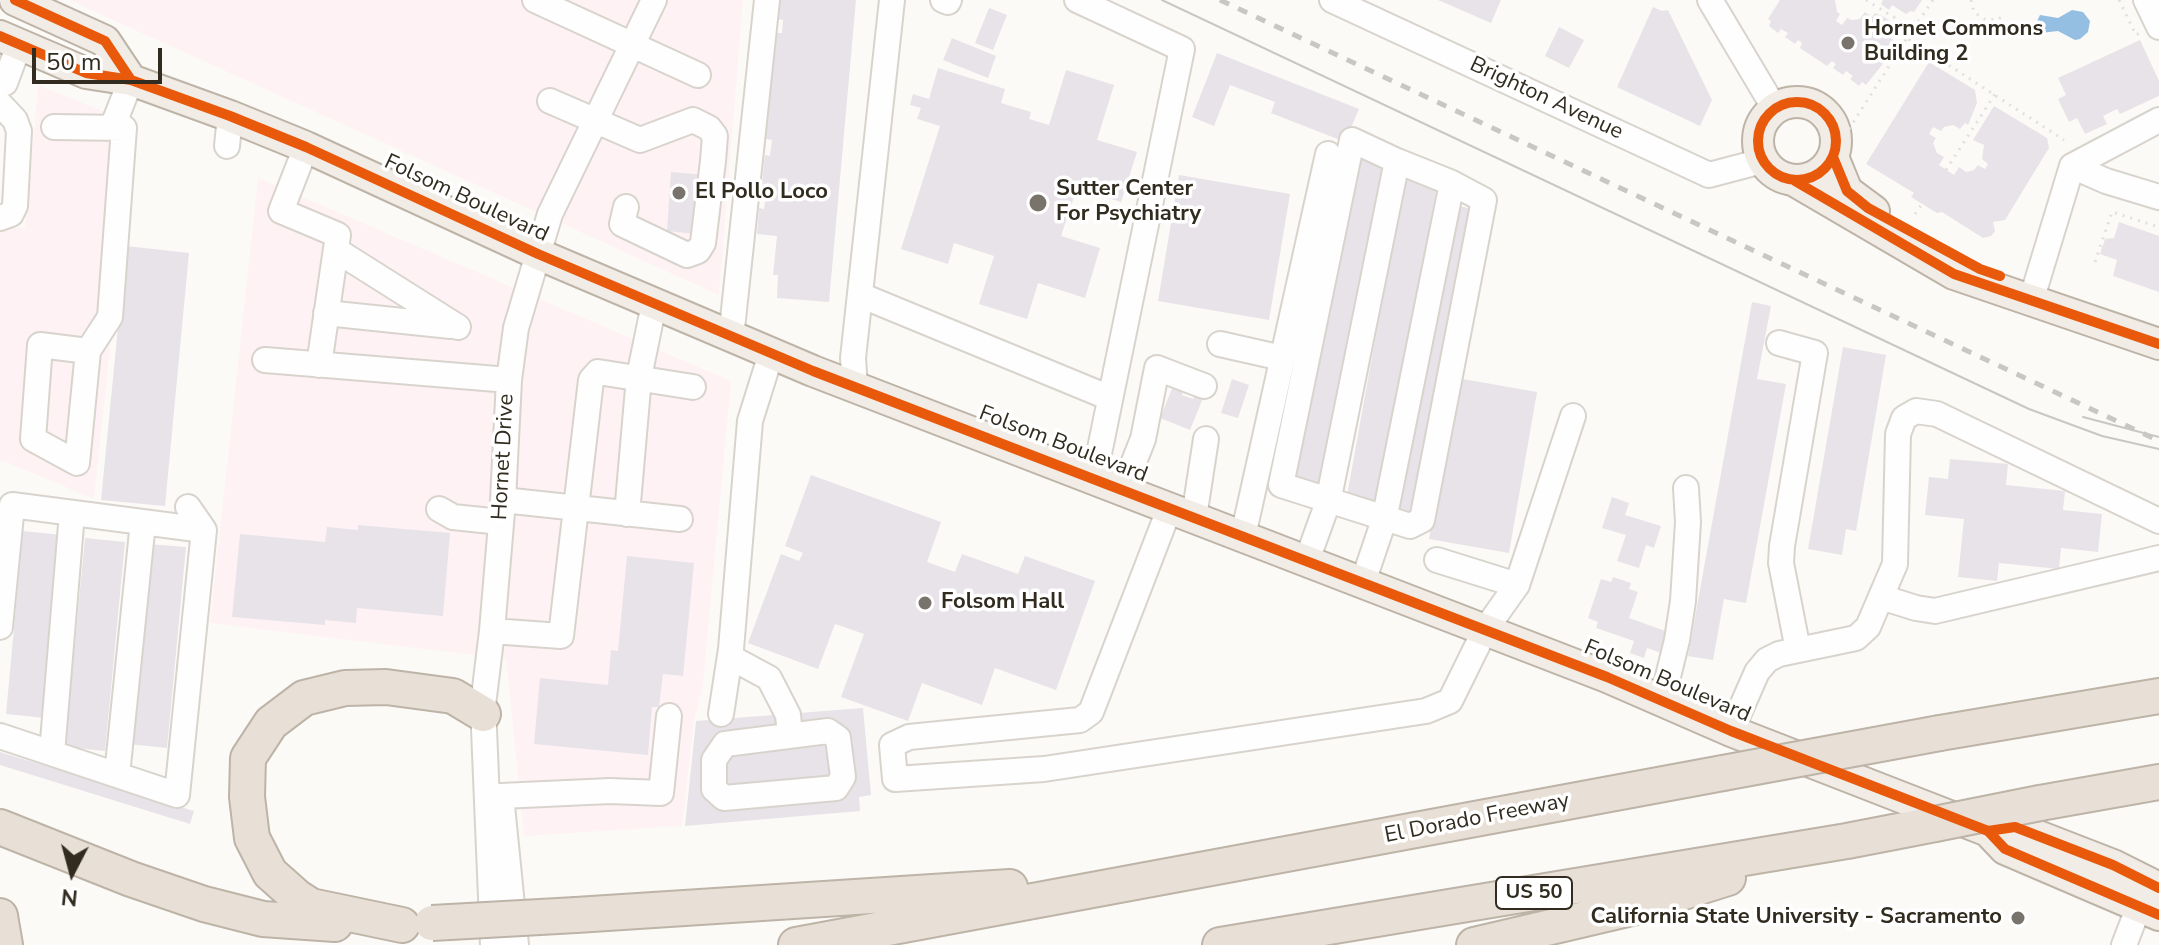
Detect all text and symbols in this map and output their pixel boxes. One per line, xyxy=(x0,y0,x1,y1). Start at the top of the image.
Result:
place label: Hornet Commons Building 2 xyxy=(1864,17,2043,68)
scale bar xyxy=(36,32,166,82)
marker: Hornet Commons Building 2 xyxy=(1839,34,1857,52)
text: 50 m xyxy=(46,46,102,78)
street label: Brighton Avenue xyxy=(1465,52,1627,146)
street label: Folsom Boulevard xyxy=(380,149,552,249)
place label: Sutter Center For Psychiatry xyxy=(1056,177,1201,228)
place label: El Pollo Loco xyxy=(695,180,828,206)
marker: El Pollo Loco xyxy=(670,184,688,202)
marker: Sutter Center For Psychiatry xyxy=(1027,192,1049,214)
street label: Hornet Drive xyxy=(488,393,520,521)
street label: Folsom Boulevard xyxy=(975,401,1151,489)
place label: Folsom Hall xyxy=(941,590,1064,616)
marker: Folsom Hall xyxy=(916,594,934,612)
street label: Folsom Boulevard xyxy=(1580,635,1754,729)
street label: El Dorado Freeway xyxy=(1382,788,1572,850)
north arrow xyxy=(32,833,112,913)
road number: US 50 xyxy=(1496,877,1572,909)
text: N xyxy=(60,881,79,913)
place label: California State University - Sacramento xyxy=(1590,905,2002,931)
marker: California State University - Sacramento xyxy=(2009,909,2027,927)

